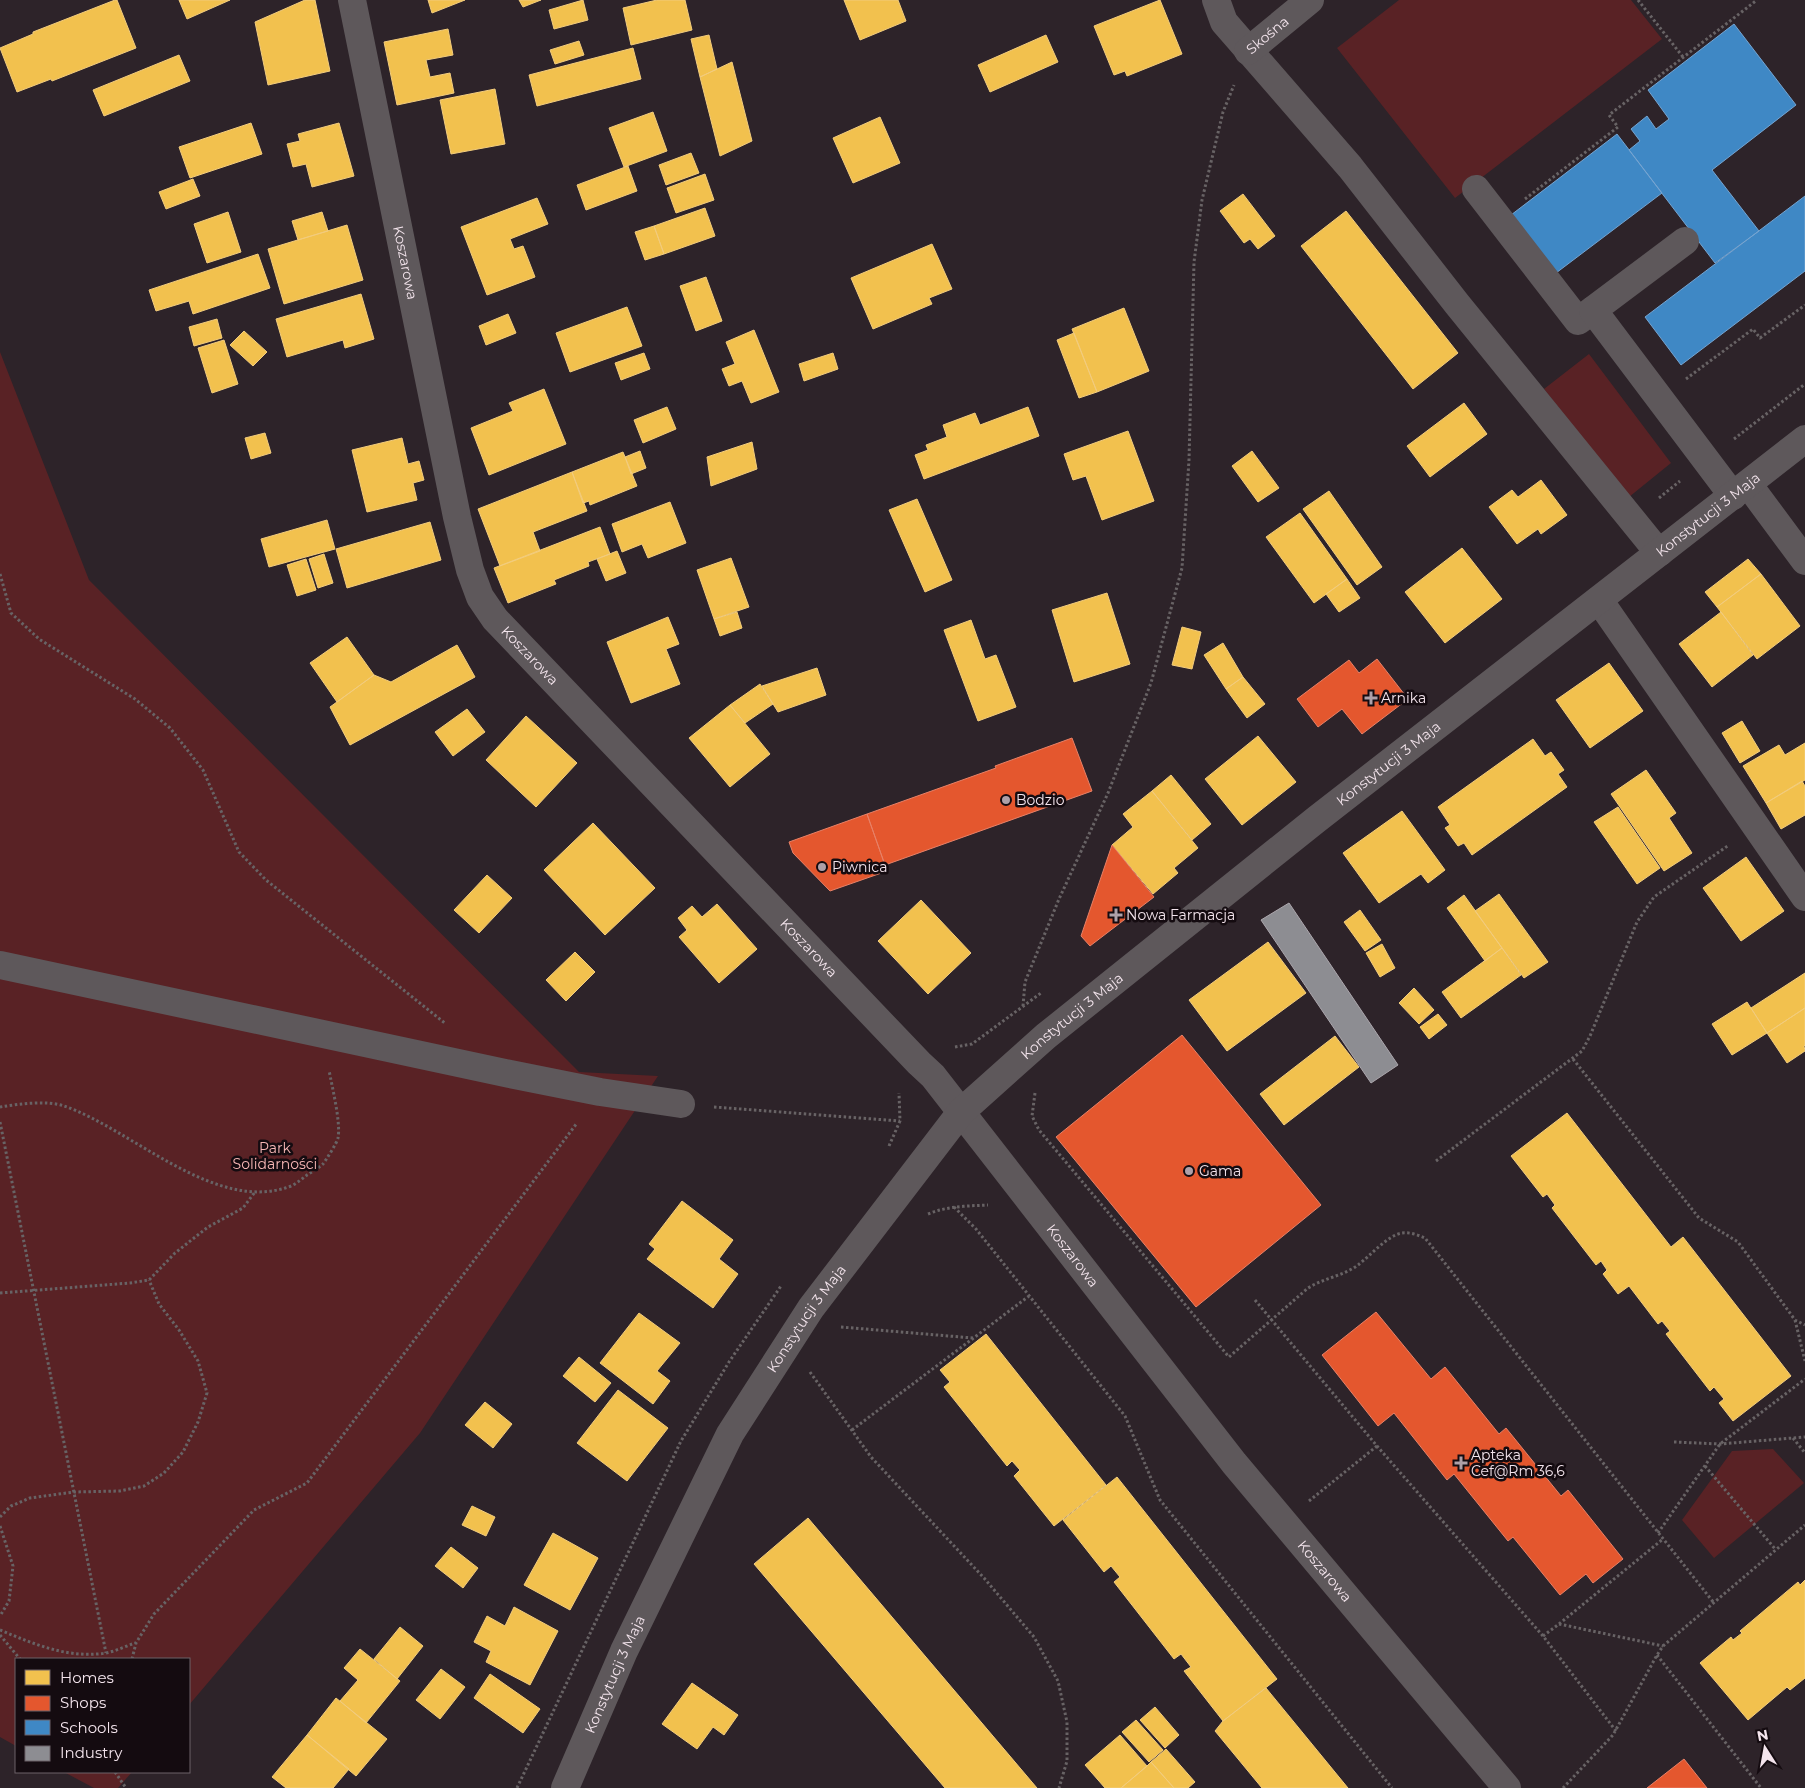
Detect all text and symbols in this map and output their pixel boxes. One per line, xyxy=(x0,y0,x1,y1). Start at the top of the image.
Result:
street label: Skośna xyxy=(1242,12,1292,58)
street label: Koszarowa xyxy=(389,224,422,301)
street label: Konstytucji 3 Maja xyxy=(1652,468,1764,561)
street label: Koszarowa xyxy=(497,622,562,689)
place label: Arnika xyxy=(1381,689,1426,707)
marker: Arnika xyxy=(1365,692,1377,704)
street label: Konstytucji 3 Maja xyxy=(1333,717,1444,810)
place label: Bodzio xyxy=(1016,791,1065,809)
marker: Bodzio xyxy=(1000,794,1012,806)
place label: Piwnica xyxy=(832,858,888,876)
marker: Piwnica xyxy=(816,861,828,873)
place label: Nowa Farmacja xyxy=(1126,906,1235,924)
marker: Nowa Farmacja xyxy=(1110,909,1122,921)
street label: Koszarowa xyxy=(776,914,841,981)
street label: Konstytucji 3 Maja xyxy=(1017,969,1127,1063)
park label: Park Solidarności xyxy=(233,1139,317,1173)
place label: Gama xyxy=(1199,1162,1241,1180)
marker: Gama xyxy=(1183,1165,1195,1177)
street label: Koszarowa xyxy=(1042,1220,1103,1291)
street label: Konstytucji 3 Maja xyxy=(763,1261,850,1376)
place label: Apteka Cef@Rm 36,6 xyxy=(1471,1446,1565,1480)
marker: Apteka Cef@Rm 36,6 xyxy=(1455,1457,1467,1469)
street label: Koszarowa xyxy=(1294,1537,1356,1606)
street label: Konstytucji 3 Maja xyxy=(581,1613,649,1736)
legend xyxy=(15,1658,190,1773)
text: Homes xyxy=(60,1668,114,1687)
text: Shops xyxy=(60,1693,106,1712)
text: Schools xyxy=(60,1718,118,1737)
north arrow xyxy=(1740,1723,1790,1773)
text: N xyxy=(1755,1725,1770,1745)
text: Industry xyxy=(60,1743,123,1762)

